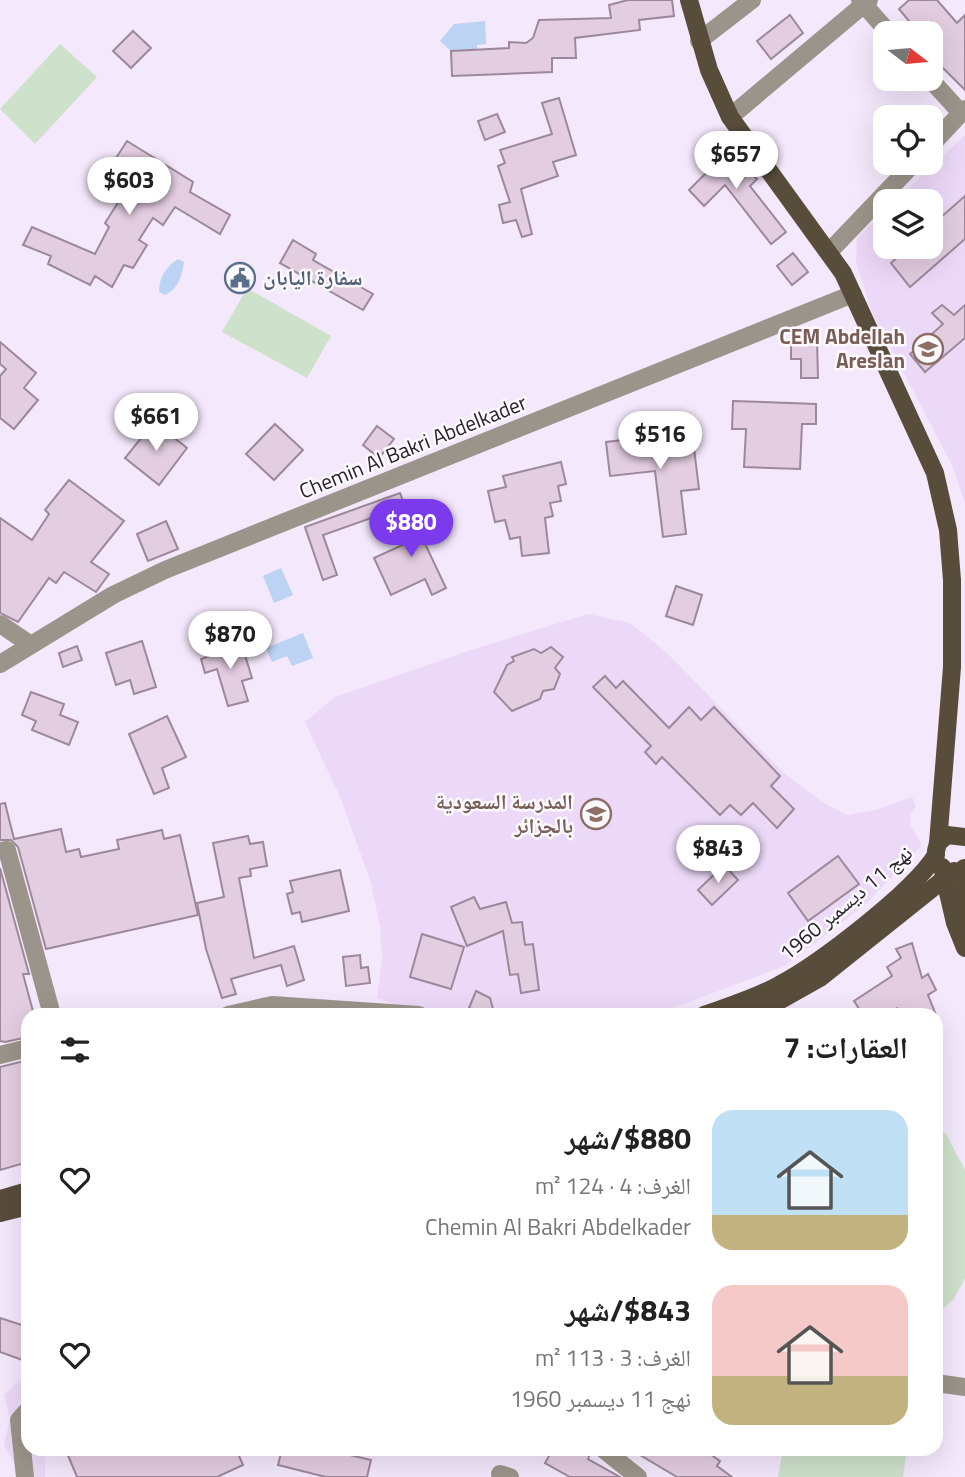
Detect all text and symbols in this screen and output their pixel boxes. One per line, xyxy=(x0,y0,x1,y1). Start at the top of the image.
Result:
north arrow xyxy=(873,21,943,91)
map controls xyxy=(873,21,943,259)
button: locate xyxy=(873,105,943,175)
pin: $657 xyxy=(695,132,777,191)
text: $657 xyxy=(710,136,762,171)
pin: $603 xyxy=(88,158,170,217)
text: $603 xyxy=(103,162,155,197)
button: layers xyxy=(873,189,943,259)
public building icon: سفارة اليابان xyxy=(223,261,257,295)
place label: سفارة اليابان xyxy=(263,261,363,293)
place label: CEM Abdellah Areslan xyxy=(779,320,905,376)
school or university icon: CEM Abdellah Areslan xyxy=(911,332,945,366)
street label: Chemin Al Bakri Abdelkader xyxy=(294,386,531,506)
pin: $661 xyxy=(115,393,197,453)
text: $661 xyxy=(130,398,182,433)
pin: $516 xyxy=(619,412,701,471)
text: $516 xyxy=(634,416,686,451)
pin: $880 xyxy=(370,500,452,559)
text: $880 xyxy=(385,504,437,539)
pin: $870 xyxy=(189,612,271,671)
text: $870 xyxy=(204,616,256,651)
place label: المدرسة السعودية بالجزائر xyxy=(436,785,573,841)
school or university icon: المدرسة السعودية بالجزائر xyxy=(579,797,613,831)
pin: $843 xyxy=(677,826,759,885)
text: $843 xyxy=(692,830,744,865)
street label: نهج 11 ديسمبر 1960 xyxy=(772,837,919,968)
text: العقارات: 7 xyxy=(783,1024,908,1070)
icon: filters xyxy=(56,1031,94,1069)
text: $880/شهر xyxy=(565,1115,691,1161)
icon: home xyxy=(768,1138,852,1222)
icon: heart xyxy=(56,1161,94,1199)
text: الغرف: 4 · 124 m² xyxy=(535,1168,691,1203)
text: Chemin Al Bakri Abdelkader xyxy=(425,1209,691,1244)
text: $843/شهر xyxy=(565,1287,691,1333)
icon: home xyxy=(768,1313,852,1397)
icon: heart xyxy=(56,1336,94,1374)
text: الغرف: 3 · 113 m² xyxy=(535,1340,691,1375)
text: نهج 11 ديسمبر 1960 xyxy=(510,1381,691,1416)

